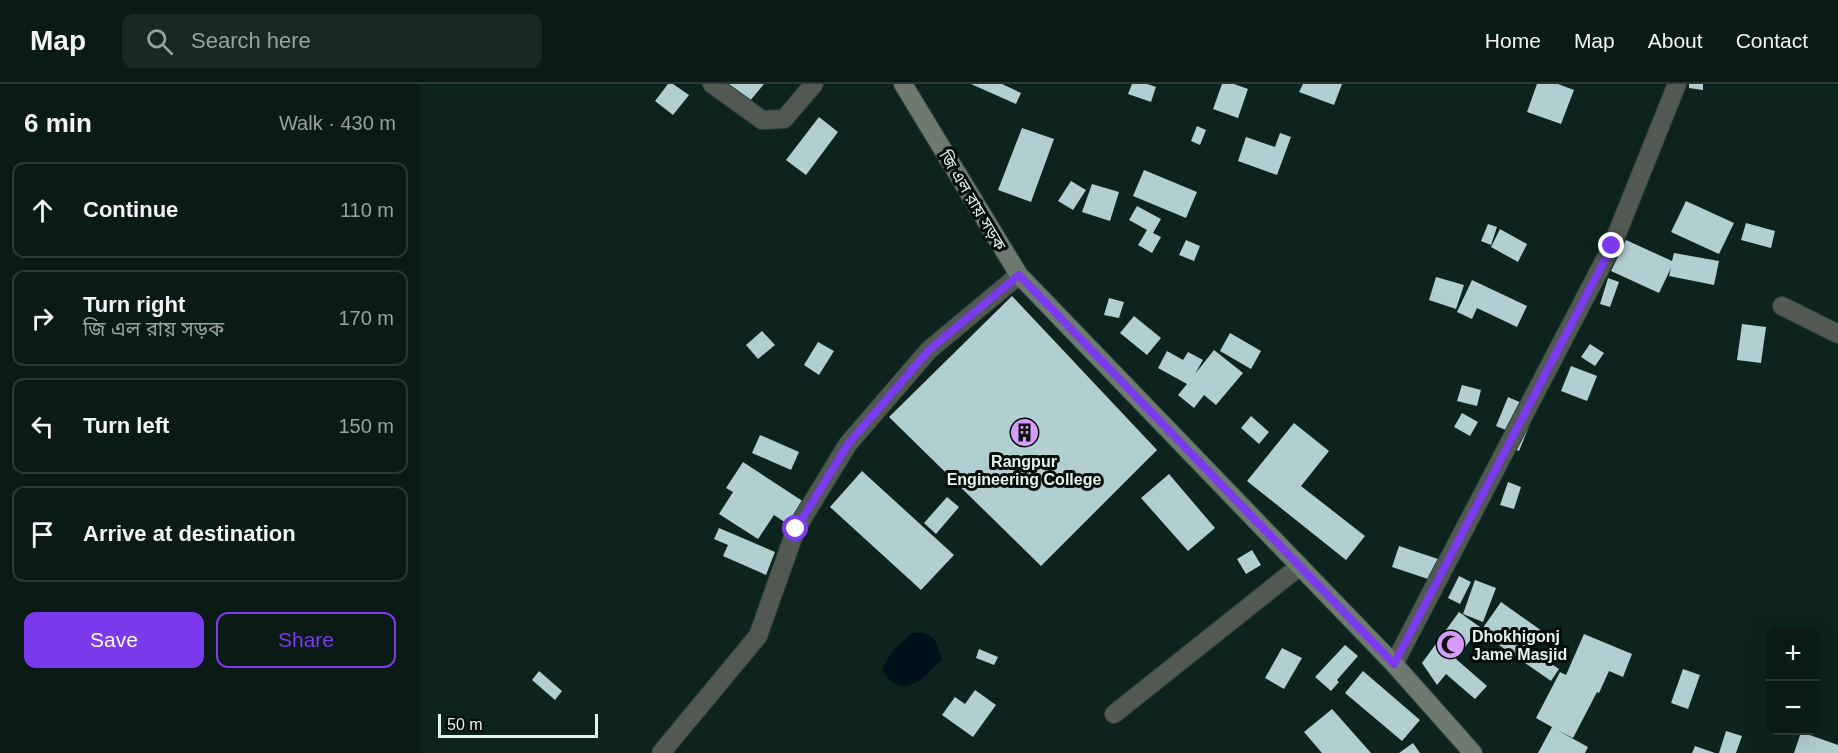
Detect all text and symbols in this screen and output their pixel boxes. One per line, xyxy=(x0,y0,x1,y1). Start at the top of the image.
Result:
search box xyxy=(122,14,542,68)
text: Map xyxy=(30,25,86,56)
icon: search xyxy=(143,25,176,58)
text: Search here xyxy=(191,28,311,53)
text: Home xyxy=(1485,29,1541,52)
text: Map xyxy=(1574,29,1615,52)
text: About xyxy=(1648,29,1703,52)
text: Contact xyxy=(1736,29,1808,52)
text: 6 min xyxy=(24,108,92,138)
text: Walk · 430 m xyxy=(279,112,396,134)
street label: জি এল রায় সড়ক xyxy=(936,146,1010,254)
icon: ahead xyxy=(26,194,59,227)
text: Continue xyxy=(83,197,178,222)
text: 110 m xyxy=(340,199,394,221)
route end xyxy=(1598,232,1624,258)
text: Turn right xyxy=(83,292,185,317)
icon: right xyxy=(26,302,59,335)
text: 170 m xyxy=(338,307,394,329)
text: জি এল রায় সড়ক xyxy=(83,318,224,340)
icon: left xyxy=(26,410,59,443)
text: Turn left xyxy=(83,413,169,438)
text: 150 m xyxy=(338,415,394,437)
building icon: Rangpur Engineering College xyxy=(1008,417,1040,449)
place label: Rangpur Engineering College xyxy=(947,453,1101,488)
route start xyxy=(782,515,808,541)
icon: arrive xyxy=(26,518,59,551)
text: Arrive at destination xyxy=(83,521,296,546)
button: Save xyxy=(24,612,204,668)
button: Share xyxy=(216,612,396,668)
map controls xyxy=(1766,627,1820,735)
button: + xyxy=(1766,627,1820,681)
place label: Dhokhigonj Jame Masjid xyxy=(1472,628,1567,663)
mosque icon: Dhokhigonj Jame Masjid xyxy=(1435,629,1467,661)
button: − xyxy=(1766,681,1820,735)
scale bar xyxy=(438,711,598,738)
text: 50 m xyxy=(447,716,483,733)

